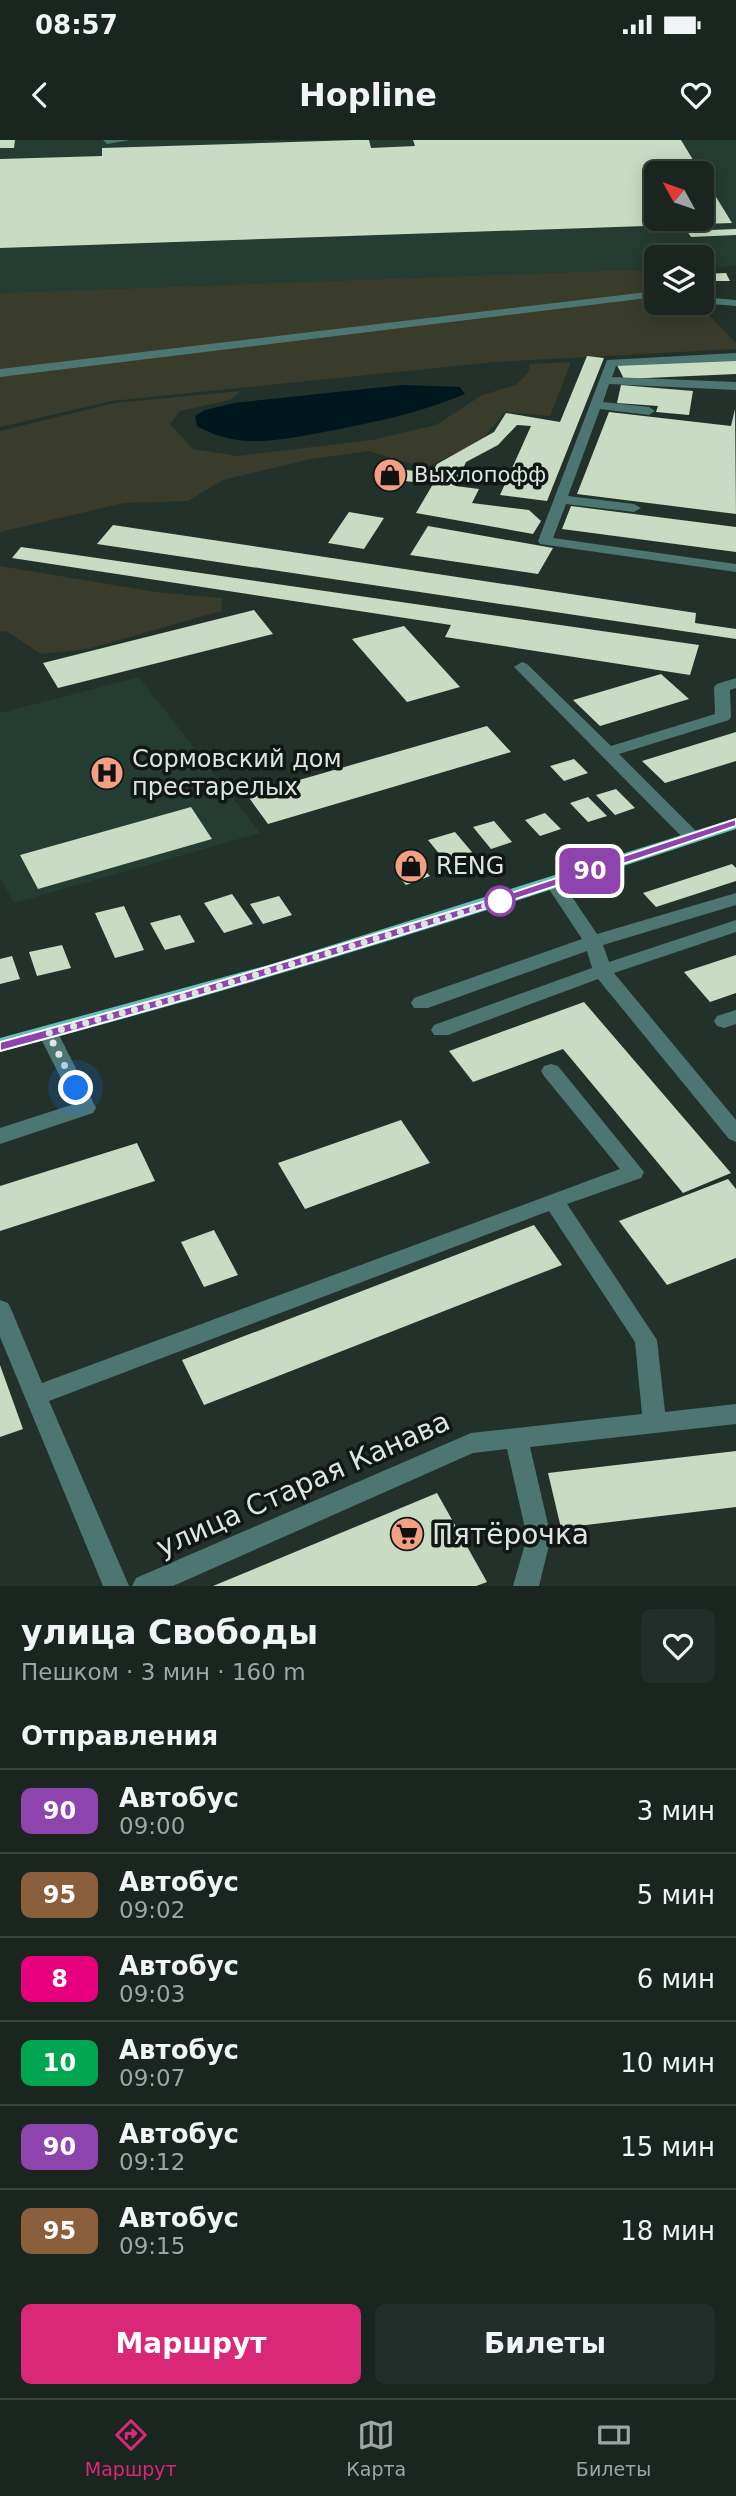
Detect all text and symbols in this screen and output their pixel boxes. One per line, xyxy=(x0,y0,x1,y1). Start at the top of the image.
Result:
text: 08:57 xyxy=(35,10,118,40)
icon: back xyxy=(21,76,59,114)
text: Hopline xyxy=(299,76,437,114)
icon: heart xyxy=(677,76,715,114)
north arrow xyxy=(644,161,714,231)
map controls xyxy=(644,161,714,315)
button: layers xyxy=(644,245,714,315)
shop icon: Выхлопофф xyxy=(371,456,409,494)
place label: Выхлопофф xyxy=(414,463,546,487)
place label: Сормовский дом престарелых xyxy=(132,745,342,801)
hospital icon: Сормовский дом престарелых xyxy=(88,754,126,792)
shop icon: RENG xyxy=(392,847,430,885)
line badge: 90 xyxy=(558,848,622,894)
place label: RENG xyxy=(436,852,504,880)
text: 90 xyxy=(573,857,607,885)
unlabelled marker xyxy=(485,886,515,916)
your location xyxy=(58,1070,93,1105)
street label: улица Старая Канава xyxy=(151,1404,455,1564)
supermarket icon: Пятёрочка xyxy=(388,1515,426,1553)
place label: Пятёрочка xyxy=(432,1518,589,1551)
button: heart xyxy=(641,1609,715,1683)
text: улица Свободы xyxy=(21,1613,318,1652)
text: Пешком · 3 мин · 160 m xyxy=(21,1659,306,1685)
text: Отправления xyxy=(21,1721,218,1751)
text: Автобус xyxy=(119,1783,239,1813)
text: 3 мин xyxy=(637,1796,715,1826)
text: 90 xyxy=(43,1797,76,1825)
text: 09:00 xyxy=(119,1813,185,1839)
text: Автобус xyxy=(119,1867,239,1897)
text: 5 мин xyxy=(637,1880,715,1910)
text: 95 xyxy=(43,1881,76,1909)
text: 09:02 xyxy=(119,1897,185,1923)
text: Автобус xyxy=(119,1951,239,1981)
text: 6 мин xyxy=(637,1964,715,1994)
text: 8 xyxy=(51,1965,68,1993)
text: 09:03 xyxy=(119,1981,185,2007)
text: Автобус xyxy=(119,2035,239,2065)
text: 10 мин xyxy=(620,2048,715,2078)
text: 10 xyxy=(43,2049,76,2077)
text: 09:07 xyxy=(119,2065,185,2091)
text: Автобус xyxy=(119,2119,239,2149)
text: 15 мин xyxy=(620,2132,715,2162)
text: 90 xyxy=(43,2133,76,2161)
text: 09:12 xyxy=(119,2149,185,2175)
text: Автобус xyxy=(119,2203,239,2233)
text: 18 мин xyxy=(620,2216,715,2246)
text: 95 xyxy=(43,2217,76,2245)
text: 09:15 xyxy=(119,2233,185,2259)
button: Маршрут xyxy=(21,2304,361,2384)
button: Билеты xyxy=(375,2304,715,2384)
tab: Маршрут xyxy=(85,2416,177,2480)
tab: Карта xyxy=(346,2416,406,2480)
tab: Билеты xyxy=(576,2416,651,2480)

